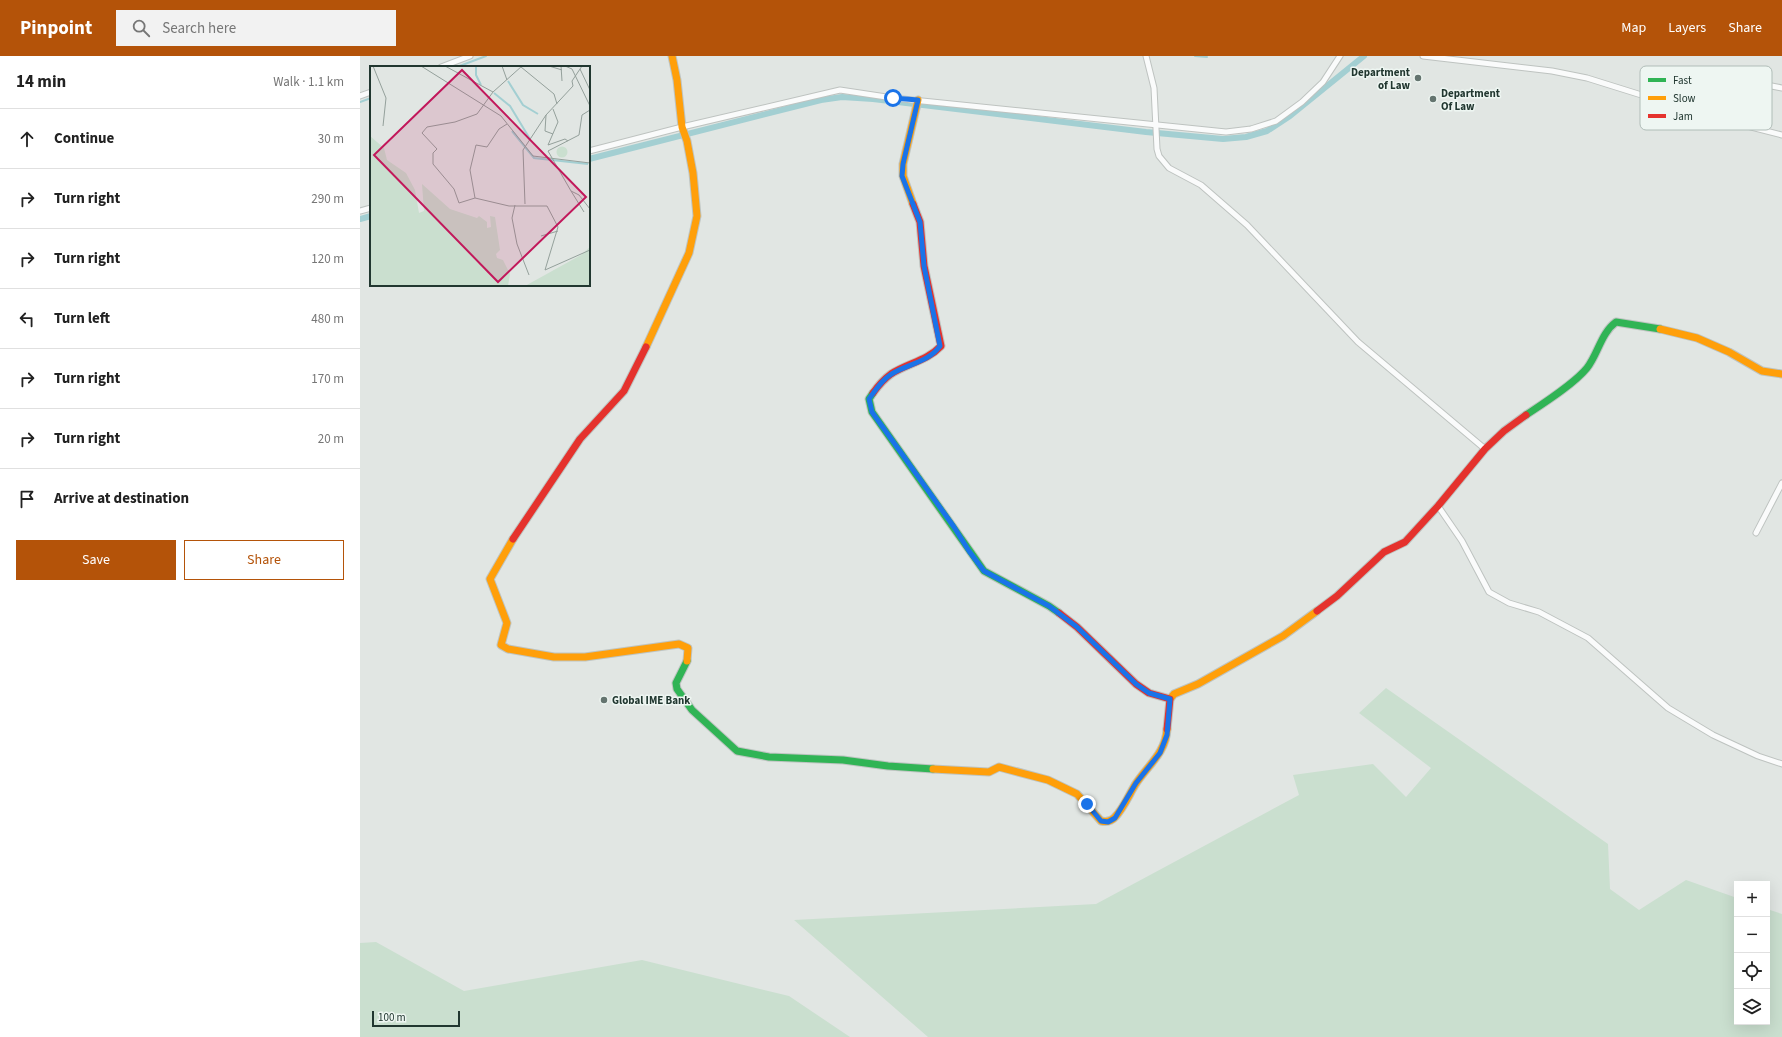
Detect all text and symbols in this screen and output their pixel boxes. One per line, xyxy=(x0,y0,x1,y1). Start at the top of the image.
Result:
search box xyxy=(116,10,396,46)
text: Pinpoint xyxy=(20,15,92,42)
icon: search xyxy=(130,17,152,39)
text: Search here xyxy=(162,18,236,39)
text: Map xyxy=(1621,18,1646,38)
text: Layers xyxy=(1668,18,1706,38)
text: Share xyxy=(1728,18,1762,38)
place label: Department of Law xyxy=(1351,65,1411,93)
inset map xyxy=(370,66,590,286)
legend xyxy=(1640,66,1772,130)
text: 14 min xyxy=(16,70,66,94)
text: Walk · 1.1 km xyxy=(273,73,344,91)
marker: Department of Law xyxy=(1413,73,1423,83)
text: Fast xyxy=(1673,73,1692,88)
place label: Department Of Law xyxy=(1441,86,1501,114)
route start xyxy=(884,89,902,107)
text: Slow xyxy=(1673,91,1696,106)
marker: Department Of Law xyxy=(1428,94,1438,104)
text: Jam xyxy=(1673,109,1693,124)
icon: ahead xyxy=(16,128,38,150)
text: Continue xyxy=(54,128,114,149)
text: 30 m xyxy=(318,130,344,148)
icon: right xyxy=(16,188,38,210)
text: Turn right xyxy=(54,188,120,209)
text: 290 m xyxy=(311,190,344,208)
icon: right xyxy=(16,248,38,270)
text: Turn right xyxy=(54,248,120,269)
text: 120 m xyxy=(311,250,344,268)
icon: left xyxy=(16,308,38,330)
text: Turn left xyxy=(54,308,110,329)
text: 480 m xyxy=(311,310,344,328)
icon: right xyxy=(16,368,38,390)
text: Turn right xyxy=(54,368,120,389)
text: 170 m xyxy=(311,370,344,388)
icon: right xyxy=(16,428,38,450)
text: Turn right xyxy=(54,428,120,449)
text: 20 m xyxy=(318,430,344,448)
icon: arrive xyxy=(16,488,38,510)
text: Arrive at destination xyxy=(54,488,189,509)
button: Save xyxy=(16,540,176,580)
button: Share xyxy=(184,540,344,580)
place label: Global IME Bank xyxy=(612,693,690,708)
marker: Global IME Bank xyxy=(599,695,609,705)
route end xyxy=(1078,795,1096,813)
map controls xyxy=(1734,881,1770,1025)
button: + xyxy=(1734,881,1770,917)
button: − xyxy=(1734,917,1770,953)
button: locate xyxy=(1734,953,1770,989)
button: layers xyxy=(1734,989,1770,1025)
scale bar xyxy=(372,1009,460,1028)
text: 100 m xyxy=(378,1010,406,1025)

